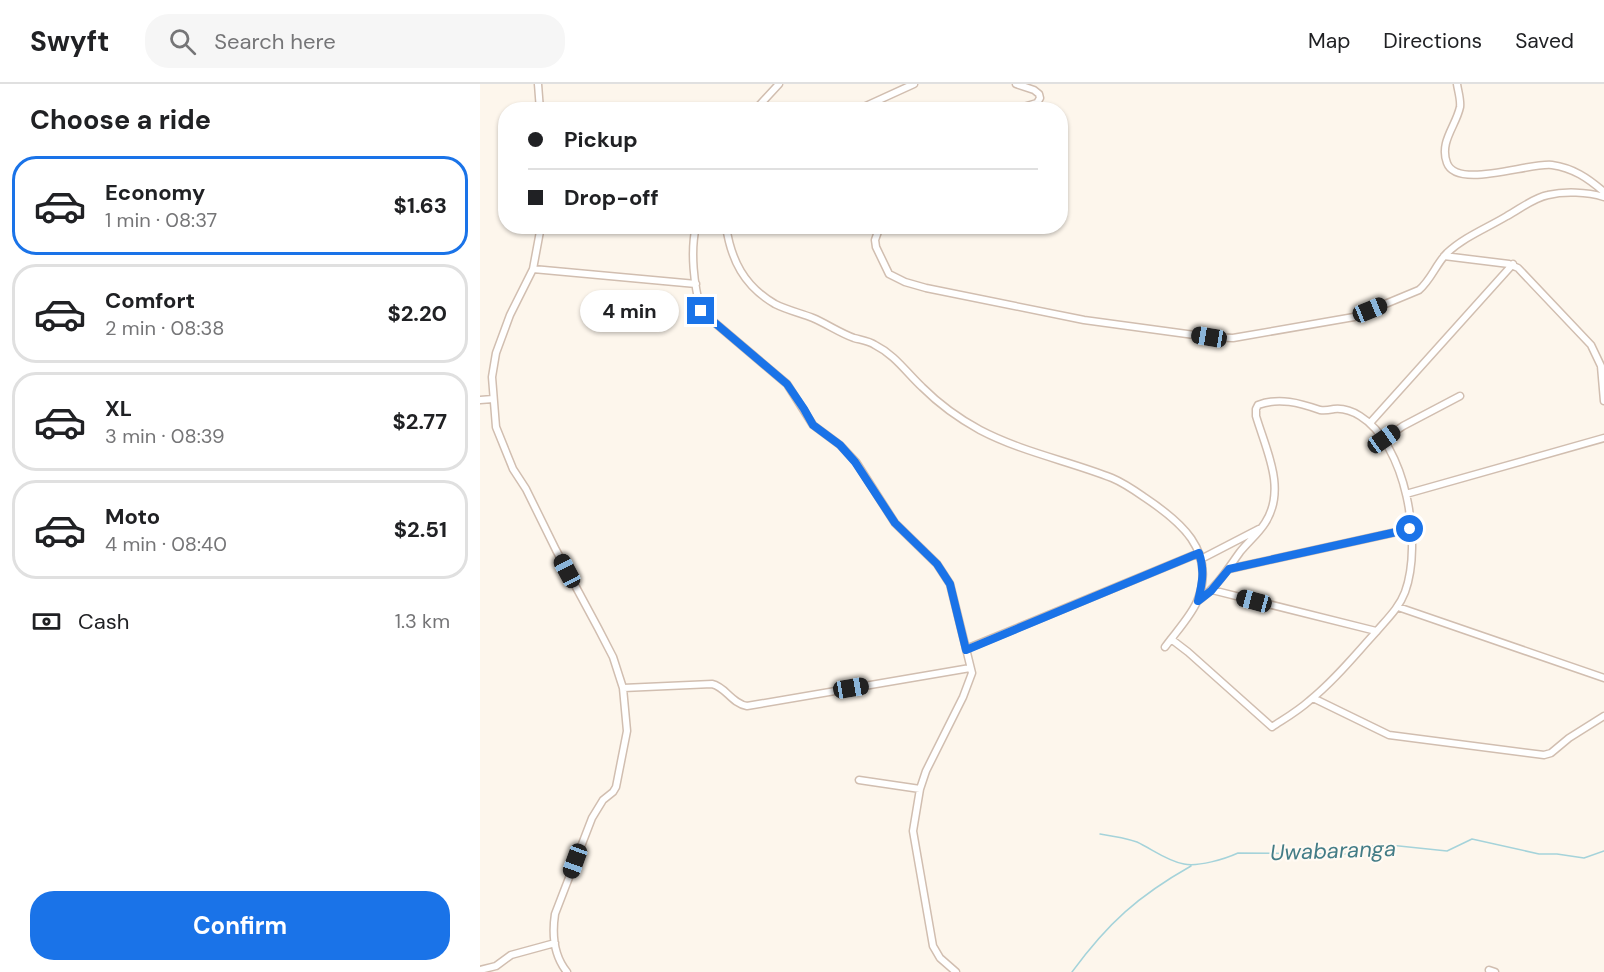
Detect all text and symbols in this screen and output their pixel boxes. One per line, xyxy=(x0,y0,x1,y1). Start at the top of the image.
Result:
search box xyxy=(145,14,565,68)
text: Swyft xyxy=(30,23,109,60)
icon: search xyxy=(166,25,199,58)
text: Search here xyxy=(214,27,336,56)
text: Map xyxy=(1308,27,1350,55)
text: Directions xyxy=(1383,27,1482,55)
text: Saved xyxy=(1515,27,1574,55)
text: Choose a ride xyxy=(30,102,211,137)
text: Pickup xyxy=(564,125,638,154)
text: Economy xyxy=(105,178,205,207)
icon: car xyxy=(33,179,87,233)
text: Drop-off xyxy=(564,183,659,212)
text: $1.63 xyxy=(394,191,447,220)
text: 1 min · 08:37 xyxy=(105,207,217,233)
text: Comfort xyxy=(105,286,195,315)
icon: car xyxy=(33,287,87,341)
callout: 4 min xyxy=(581,290,680,332)
car xyxy=(1350,295,1390,325)
route end xyxy=(687,297,714,324)
text: 4 min xyxy=(602,298,657,324)
text: $2.20 xyxy=(387,299,447,328)
text: 2 min · 08:38 xyxy=(105,315,224,341)
car xyxy=(1190,325,1228,349)
text: XL xyxy=(105,394,132,423)
icon: car xyxy=(33,395,87,449)
text: $2.77 xyxy=(393,407,447,436)
car xyxy=(1364,421,1404,457)
text: 3 min · 08:39 xyxy=(105,423,225,449)
text: Moto xyxy=(105,502,160,531)
icon: car xyxy=(33,503,87,557)
text: $2.51 xyxy=(394,515,447,544)
route start xyxy=(1396,515,1423,542)
text: 4 min · 08:40 xyxy=(105,531,227,557)
car xyxy=(551,551,583,591)
car xyxy=(1234,588,1274,614)
icon: cash xyxy=(30,605,63,638)
text: Cash xyxy=(78,607,129,636)
text: 1.3 km xyxy=(395,608,450,634)
car xyxy=(832,676,870,700)
water label: Uwabaranga xyxy=(1269,834,1397,867)
car xyxy=(560,841,590,881)
button: Confirm xyxy=(30,891,450,960)

